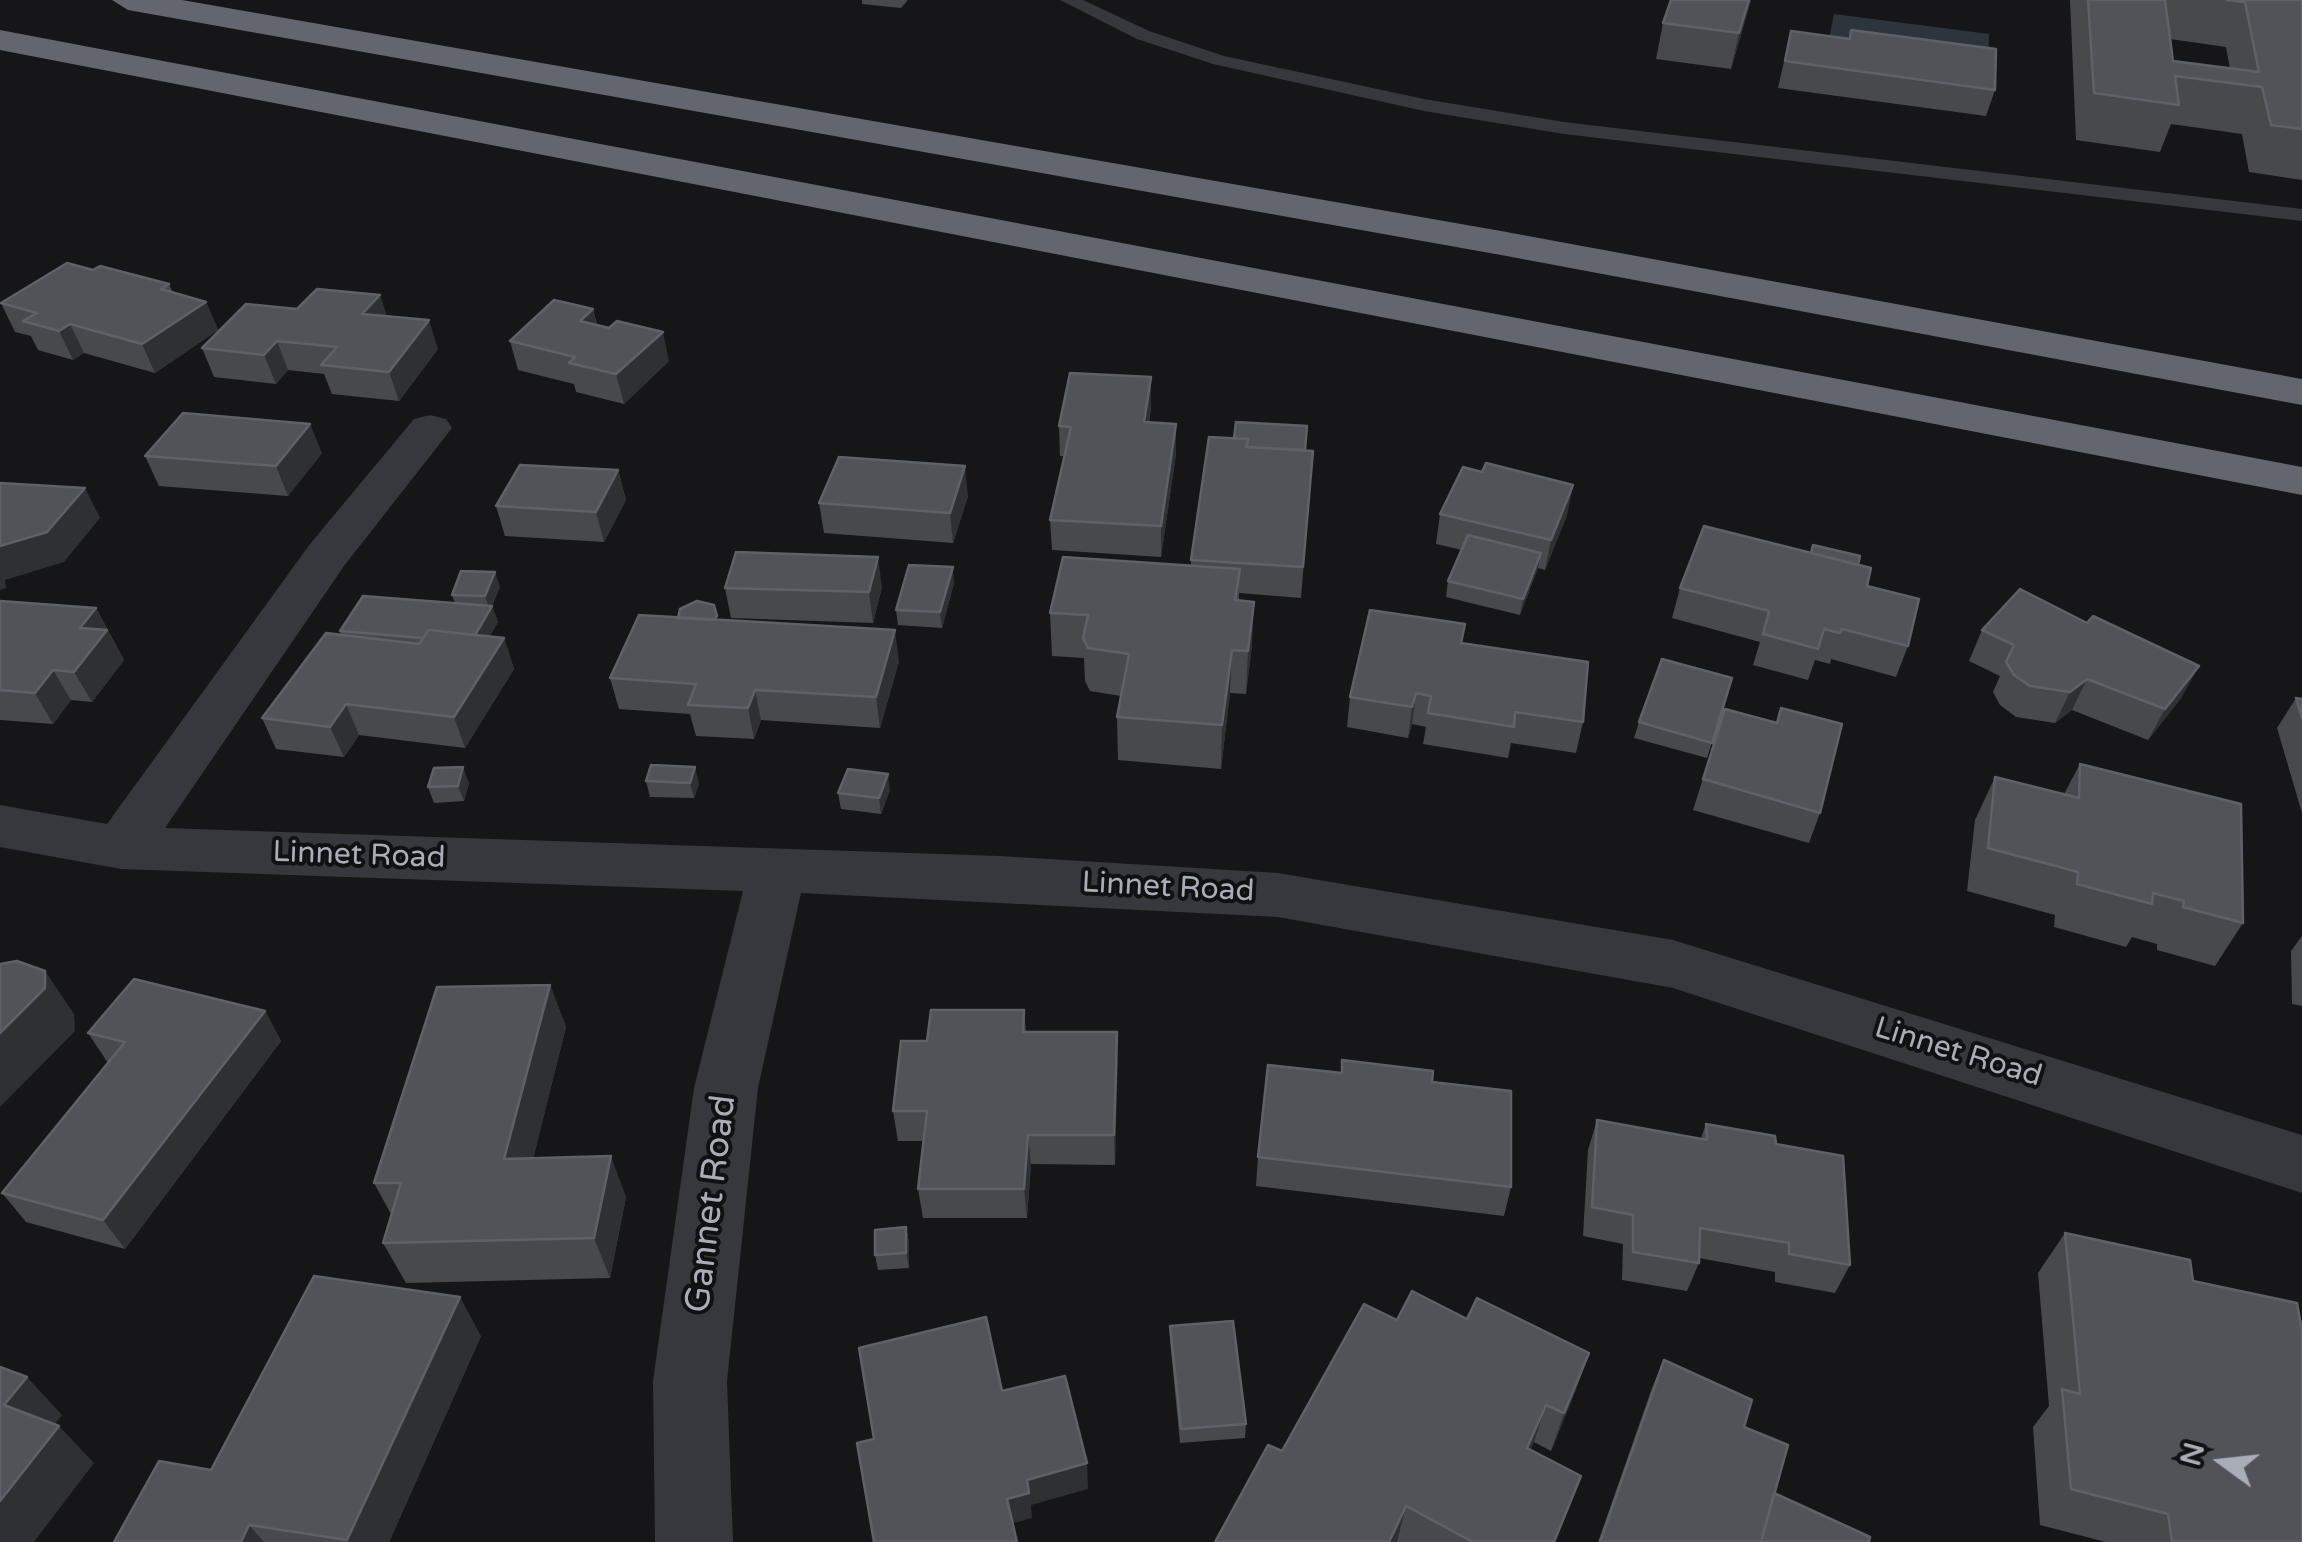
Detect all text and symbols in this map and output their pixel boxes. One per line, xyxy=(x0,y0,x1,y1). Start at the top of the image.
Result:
street label: Linnet Road xyxy=(272,835,446,877)
street label: Linnet Road xyxy=(1081,865,1255,911)
street label: Linnet Road xyxy=(1870,1011,2046,1095)
street label: Gannet Road xyxy=(678,1093,746,1315)
north arrow xyxy=(2172,1412,2272,1512)
text: N xyxy=(2174,1439,2212,1470)

